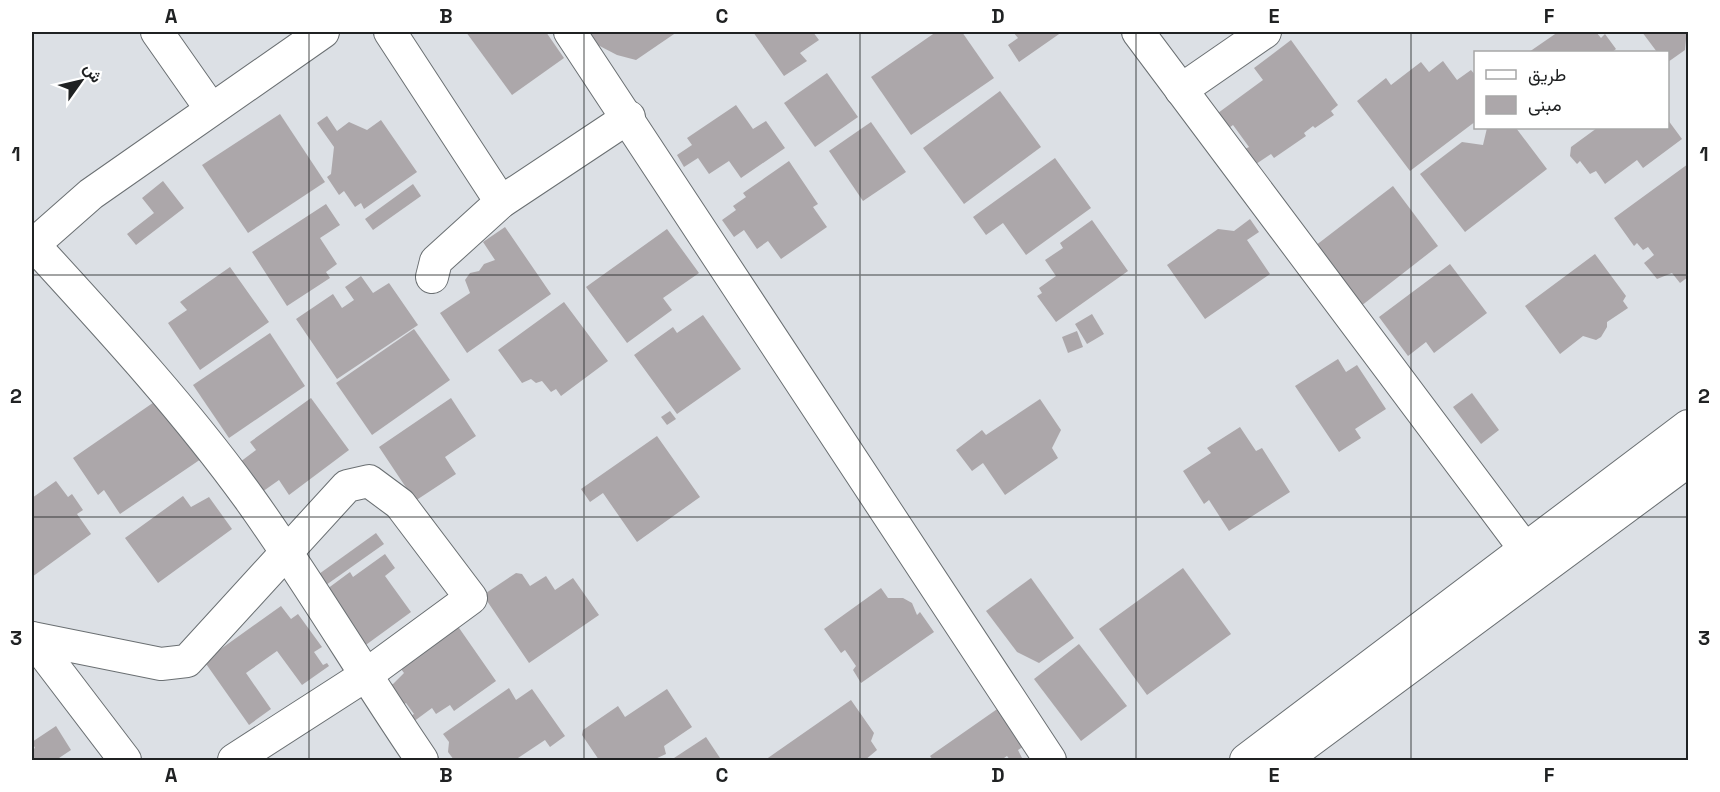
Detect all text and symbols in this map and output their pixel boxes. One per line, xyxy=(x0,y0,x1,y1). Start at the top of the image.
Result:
text: A xyxy=(165,3,178,29)
text: B xyxy=(439,3,453,29)
text: C xyxy=(716,3,729,29)
text: D xyxy=(991,3,1005,29)
text: E xyxy=(1268,3,1280,29)
text: F xyxy=(1544,3,1555,29)
north arrow xyxy=(51,51,111,111)
legend xyxy=(1474,51,1669,129)
text: ش xyxy=(79,59,107,87)
text: طريق xyxy=(1528,63,1566,86)
text: مبنى xyxy=(1528,93,1562,116)
text: 1 xyxy=(11,141,21,167)
text: 1 xyxy=(1699,141,1709,167)
text: 2 xyxy=(10,383,22,409)
text: 2 xyxy=(1698,383,1710,409)
text: 3 xyxy=(10,625,22,651)
text: 3 xyxy=(1698,625,1710,651)
text: A xyxy=(165,762,178,788)
text: B xyxy=(439,762,453,788)
text: C xyxy=(716,762,729,788)
text: D xyxy=(991,762,1005,788)
text: E xyxy=(1268,762,1280,788)
text: F xyxy=(1544,762,1555,788)

